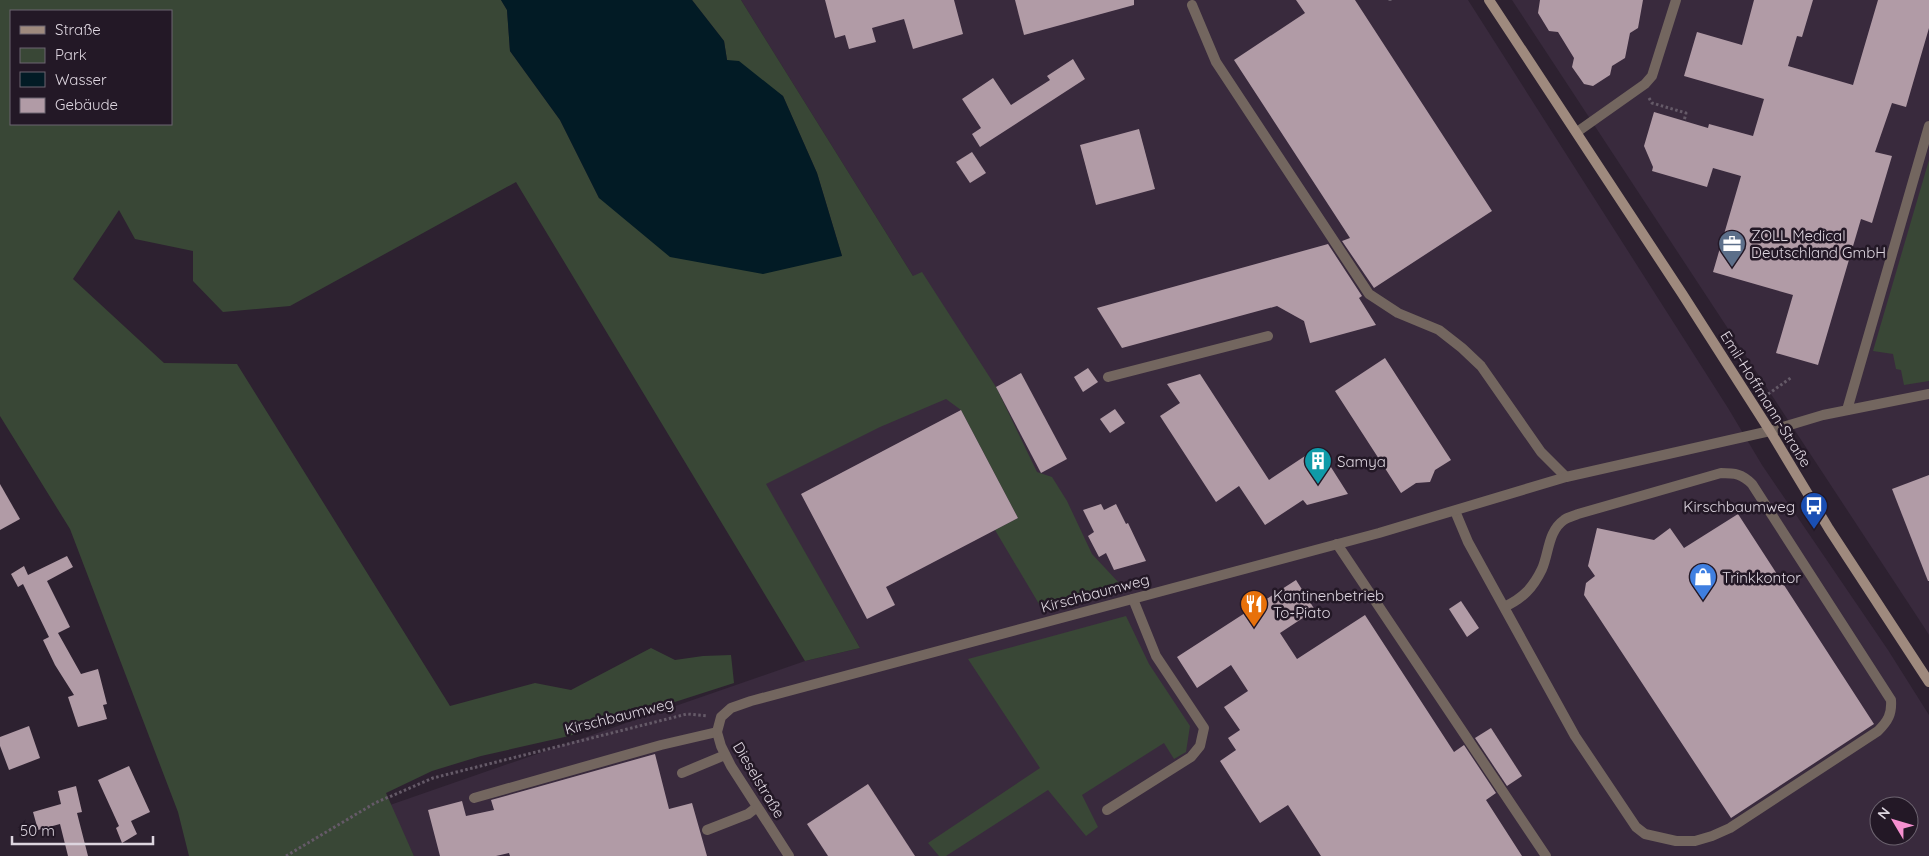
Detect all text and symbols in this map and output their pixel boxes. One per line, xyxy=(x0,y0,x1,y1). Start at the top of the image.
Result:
legend xyxy=(10,10,172,125)
text: Straße xyxy=(55,20,101,39)
text: Park xyxy=(55,45,87,64)
text: Wasser xyxy=(55,70,107,89)
text: Gebäude xyxy=(55,95,118,114)
place label: ZOLL Medical Deutschland GmbH xyxy=(1751,226,1886,262)
office icon: ZOLL Medical Deutschland GmbH xyxy=(1717,229,1747,268)
street label: Emil-Hoffmann-Straße xyxy=(1716,327,1816,471)
building icon: Samya xyxy=(1303,446,1333,485)
place label: Samya xyxy=(1337,452,1386,471)
bus stop icon: Kirschbaumweg xyxy=(1799,491,1829,530)
place label: Kirschbaumweg xyxy=(1683,497,1795,516)
shop icon: Trinkkontor xyxy=(1688,562,1718,601)
place label: Trinkkontor xyxy=(1722,568,1801,587)
street label: Kirschbaumweg xyxy=(1039,569,1151,617)
place label: Kantinenbetrieb To-Piato xyxy=(1273,586,1384,622)
restaurant icon: Kantinenbetrieb To-Piato xyxy=(1239,589,1269,628)
street label: Kirschbaumweg xyxy=(562,693,676,739)
street label: Dieselstraße xyxy=(729,738,789,822)
north arrow xyxy=(1869,796,1919,846)
text: N xyxy=(1873,803,1894,823)
scale bar xyxy=(12,814,154,846)
text: 50 m xyxy=(20,821,55,840)

